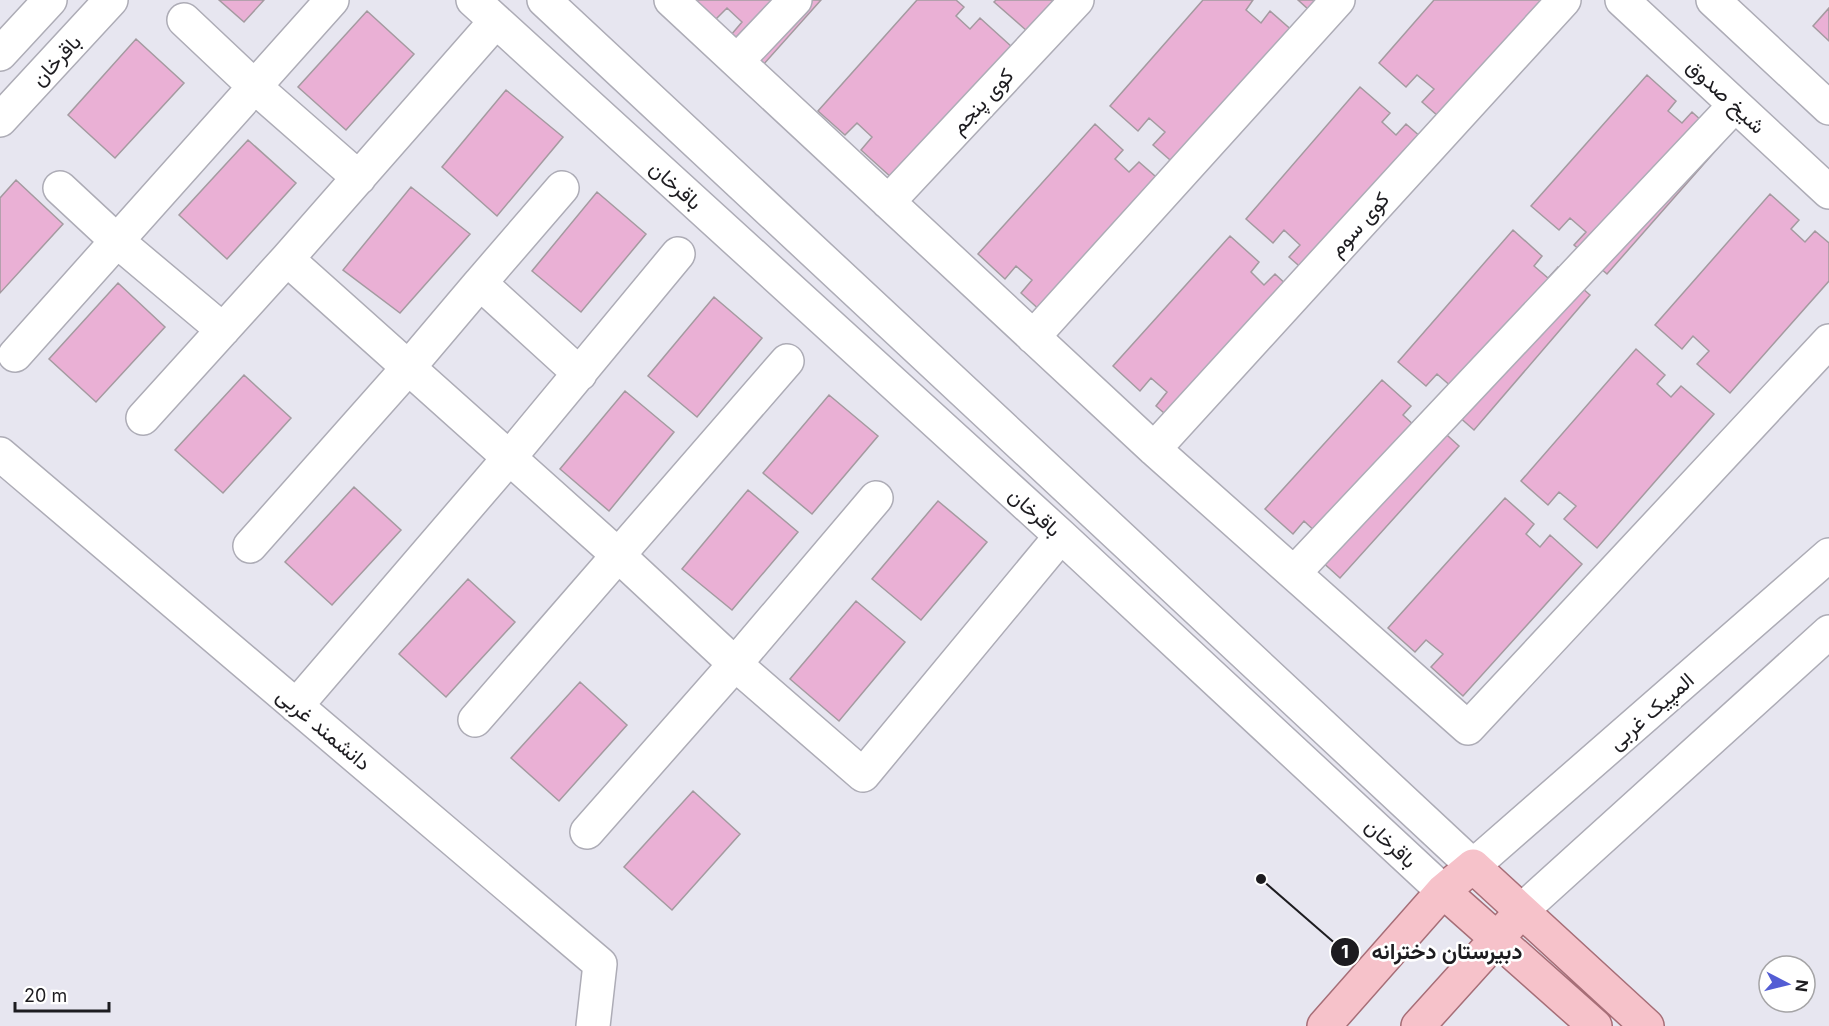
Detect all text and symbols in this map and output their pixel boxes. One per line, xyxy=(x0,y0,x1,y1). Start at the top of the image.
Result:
street label: باقرخان xyxy=(26,29,87,92)
street label: شیخ صدوق xyxy=(1680,53,1770,140)
street label: کوی پنجم xyxy=(945,63,1020,140)
street label: باقرخان xyxy=(644,155,707,216)
street label: کوی سوم xyxy=(1324,187,1396,263)
street label: باقرخان xyxy=(1003,482,1066,543)
street label: المپیک غربی xyxy=(1603,667,1700,756)
street label: دانشمند غربی xyxy=(271,682,376,776)
street label: باقرخان xyxy=(1359,813,1422,874)
callout: دبیرستان دخترانه xyxy=(1330,932,1535,972)
text: دبیرستان دخترانه xyxy=(1372,938,1522,965)
text: 1 xyxy=(1341,941,1349,962)
north arrow xyxy=(1757,954,1817,1014)
scale bar xyxy=(15,975,110,1013)
text: N xyxy=(1791,979,1813,993)
text: 20 m xyxy=(24,985,67,1006)

